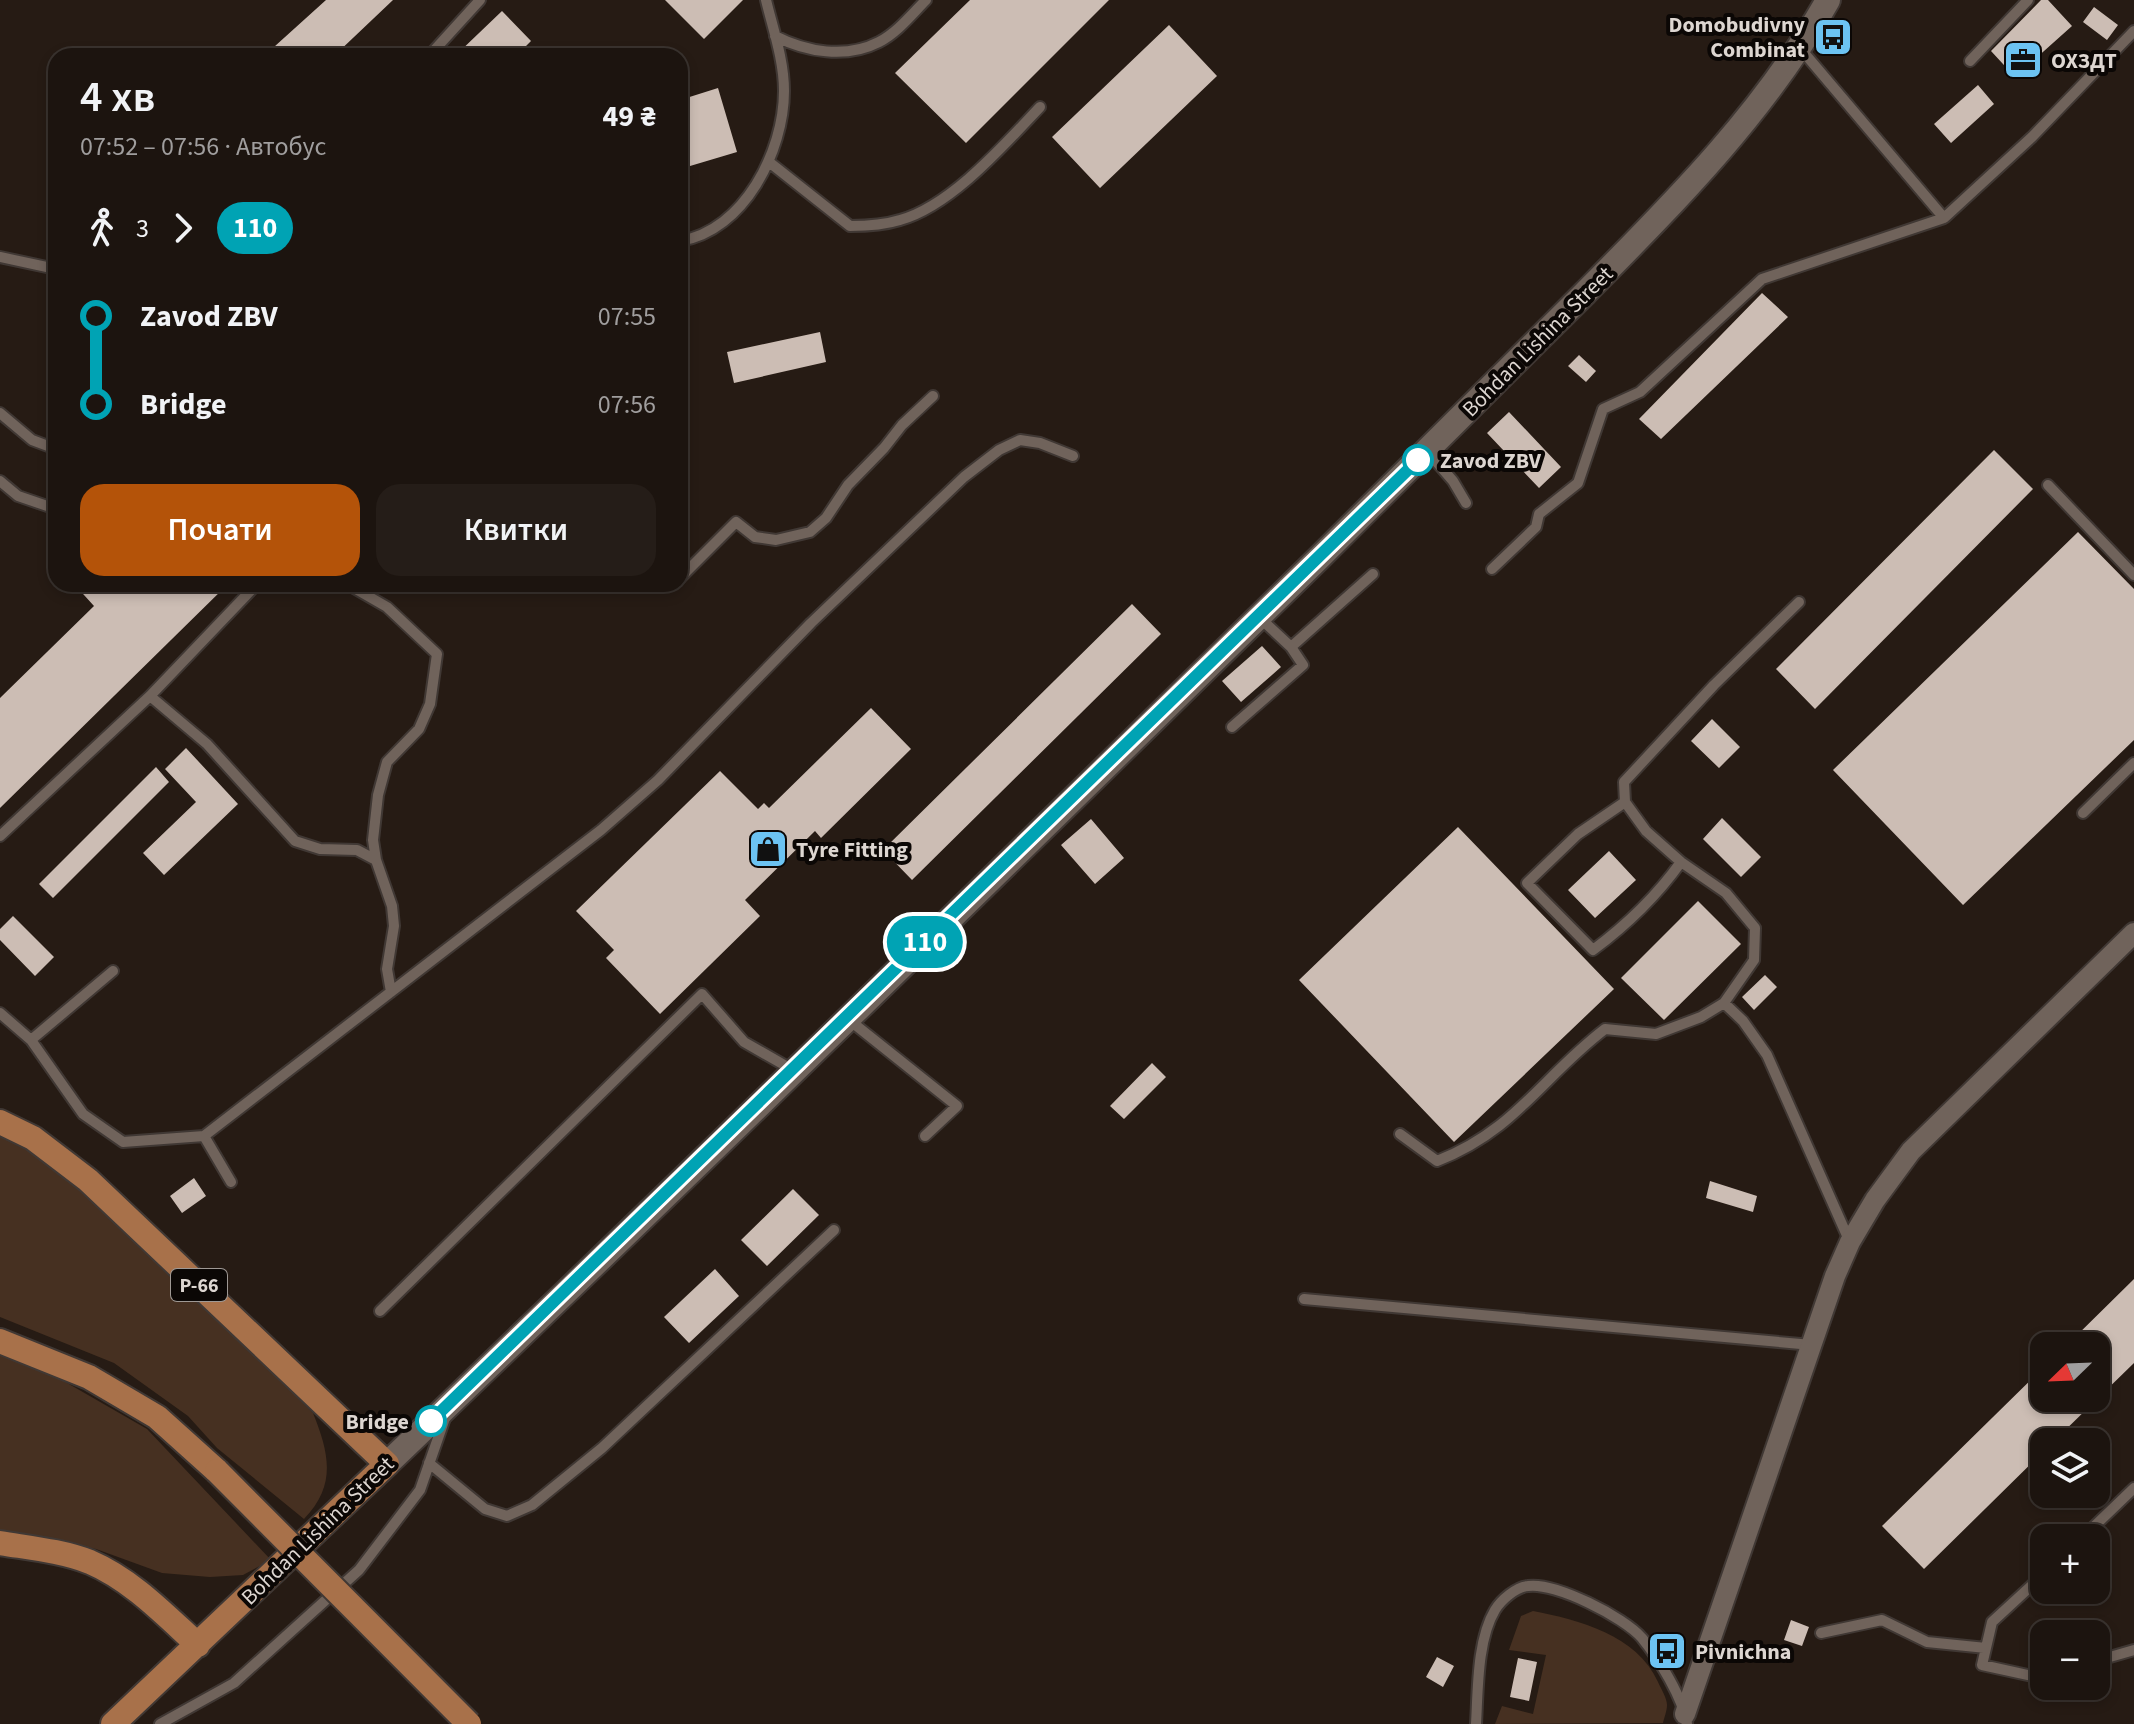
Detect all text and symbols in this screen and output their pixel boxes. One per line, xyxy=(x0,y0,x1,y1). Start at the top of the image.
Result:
place label: Domobudivny Combinat xyxy=(1668,9,1806,66)
bus stop icon: Domobudivny Combinat xyxy=(1812,16,1854,58)
office icon: ОХЗДТ xyxy=(2002,39,2044,81)
place label: ОХЗДТ xyxy=(2051,45,2117,77)
text: 4 хв xyxy=(80,66,155,129)
text: 49 ₴ xyxy=(602,95,656,138)
text: 07:52 – 07:56 · Автобус xyxy=(80,128,326,165)
icon: walk xyxy=(80,206,124,250)
icon: forward xyxy=(161,206,205,250)
text: 110 xyxy=(233,208,277,248)
text: 3 xyxy=(136,210,149,247)
street label: Bohdan Lishina Street xyxy=(1455,259,1621,424)
text: Zavod ZBV xyxy=(140,295,278,338)
text: 07:55 xyxy=(598,298,656,335)
text: Bridge xyxy=(140,383,227,426)
text: 07:56 xyxy=(598,386,656,423)
marker: Zavod ZBV xyxy=(1403,445,1433,475)
place label: Zavod ZBV xyxy=(1440,445,1542,477)
button: Почати xyxy=(80,484,360,576)
button: Квитки xyxy=(376,484,656,576)
shop icon: Tyre Fitting xyxy=(747,828,789,870)
place label: Tyre Fitting xyxy=(796,834,908,866)
line badge: 110 xyxy=(879,916,971,968)
text: 110 xyxy=(903,922,947,962)
road number: Р-66 xyxy=(171,1269,227,1301)
north arrow xyxy=(2030,1332,2110,1412)
map controls xyxy=(2030,1332,2110,1700)
place label: Bridge xyxy=(346,1406,409,1438)
marker: Bridge xyxy=(416,1406,446,1436)
button: layers xyxy=(2030,1428,2110,1508)
street label: Bohdan Lishina Street xyxy=(234,1449,402,1612)
button: + xyxy=(2030,1524,2110,1604)
button: − xyxy=(2030,1620,2110,1700)
bus stop icon: Pivnichna xyxy=(1646,1630,1688,1672)
place label: Pivnichna xyxy=(1695,1636,1791,1668)

